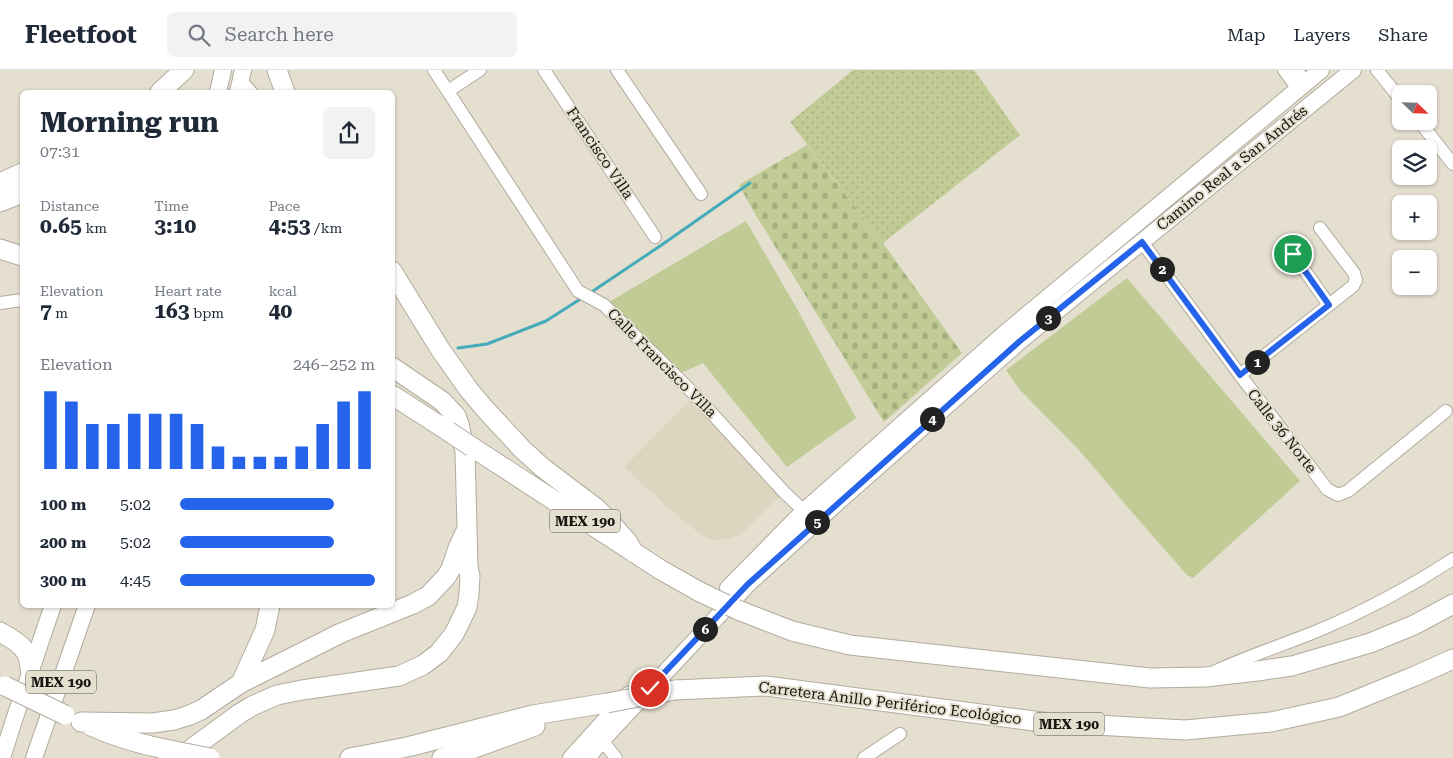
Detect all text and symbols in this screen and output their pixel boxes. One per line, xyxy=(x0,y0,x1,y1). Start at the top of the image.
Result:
search box xyxy=(167,12,517,57)
text: Fleetfoot xyxy=(25,21,137,49)
icon: search xyxy=(185,21,213,49)
text: Search here xyxy=(225,23,334,46)
text: Map xyxy=(1227,24,1266,45)
text: Layers xyxy=(1294,24,1350,45)
text: Share xyxy=(1378,24,1428,45)
north arrow xyxy=(1392,85,1438,130)
map controls xyxy=(1392,85,1437,295)
street label: Camino Real a San Andrés xyxy=(1153,102,1311,234)
street label: Francisco Villa xyxy=(563,104,637,202)
text: Morning run xyxy=(40,106,219,139)
button: share xyxy=(323,107,375,159)
button: layers xyxy=(1392,140,1437,185)
text: 07:31 xyxy=(40,142,80,161)
button: + xyxy=(1392,195,1437,240)
text: Distance xyxy=(40,198,99,214)
text: Time xyxy=(154,198,189,214)
text: Pace xyxy=(269,198,300,214)
text: 0.65 xyxy=(40,214,82,238)
text: 3:10 xyxy=(154,214,196,238)
text: 4:53 xyxy=(269,214,311,238)
text: km xyxy=(82,220,107,236)
text: /km xyxy=(311,220,342,236)
pin xyxy=(1272,233,1314,275)
icon: arrive xyxy=(1279,240,1307,268)
button: − xyxy=(1392,250,1437,295)
pin: 2 xyxy=(1150,256,1174,282)
text: 2 xyxy=(1159,261,1166,277)
text: Elevation xyxy=(40,283,103,299)
text: Heart rate xyxy=(154,283,222,299)
text: kcal xyxy=(269,283,297,299)
text: 7 xyxy=(40,299,52,323)
text: 163 xyxy=(154,299,190,323)
text: 40 xyxy=(269,299,292,323)
text: m xyxy=(52,305,68,321)
text: bpm xyxy=(190,305,224,321)
street label: Calle Francisco Villa xyxy=(604,305,720,421)
pin: 3 xyxy=(1036,306,1060,330)
text: 3 xyxy=(1045,310,1052,326)
pin: 1 xyxy=(1244,350,1270,374)
text: 1 xyxy=(1254,354,1261,370)
text: Elevation xyxy=(40,355,113,374)
text: 246–252 m xyxy=(293,355,375,374)
street label: Calle 36 Norte xyxy=(1244,385,1320,477)
pin: 4 xyxy=(920,406,944,432)
text: 4 xyxy=(929,411,936,427)
text: 100 m xyxy=(40,495,86,514)
text: 5:02 xyxy=(120,495,151,514)
road number: MEX 190 xyxy=(550,510,620,532)
pin: 5 xyxy=(804,510,830,534)
text: 5 xyxy=(814,514,821,530)
text: 200 m xyxy=(40,533,86,552)
text: 5:02 xyxy=(120,533,151,552)
text: 300 m xyxy=(40,571,86,590)
text: 4:45 xyxy=(120,571,151,590)
pin: 6 xyxy=(692,616,718,642)
text: 6 xyxy=(702,621,709,637)
pin xyxy=(629,667,671,709)
road number: MEX 190 xyxy=(26,670,96,694)
icon: check xyxy=(636,674,664,702)
street label: Carretera Anillo Periférico Ecológico xyxy=(757,678,1023,728)
road number: MEX 190 xyxy=(1034,712,1104,736)

